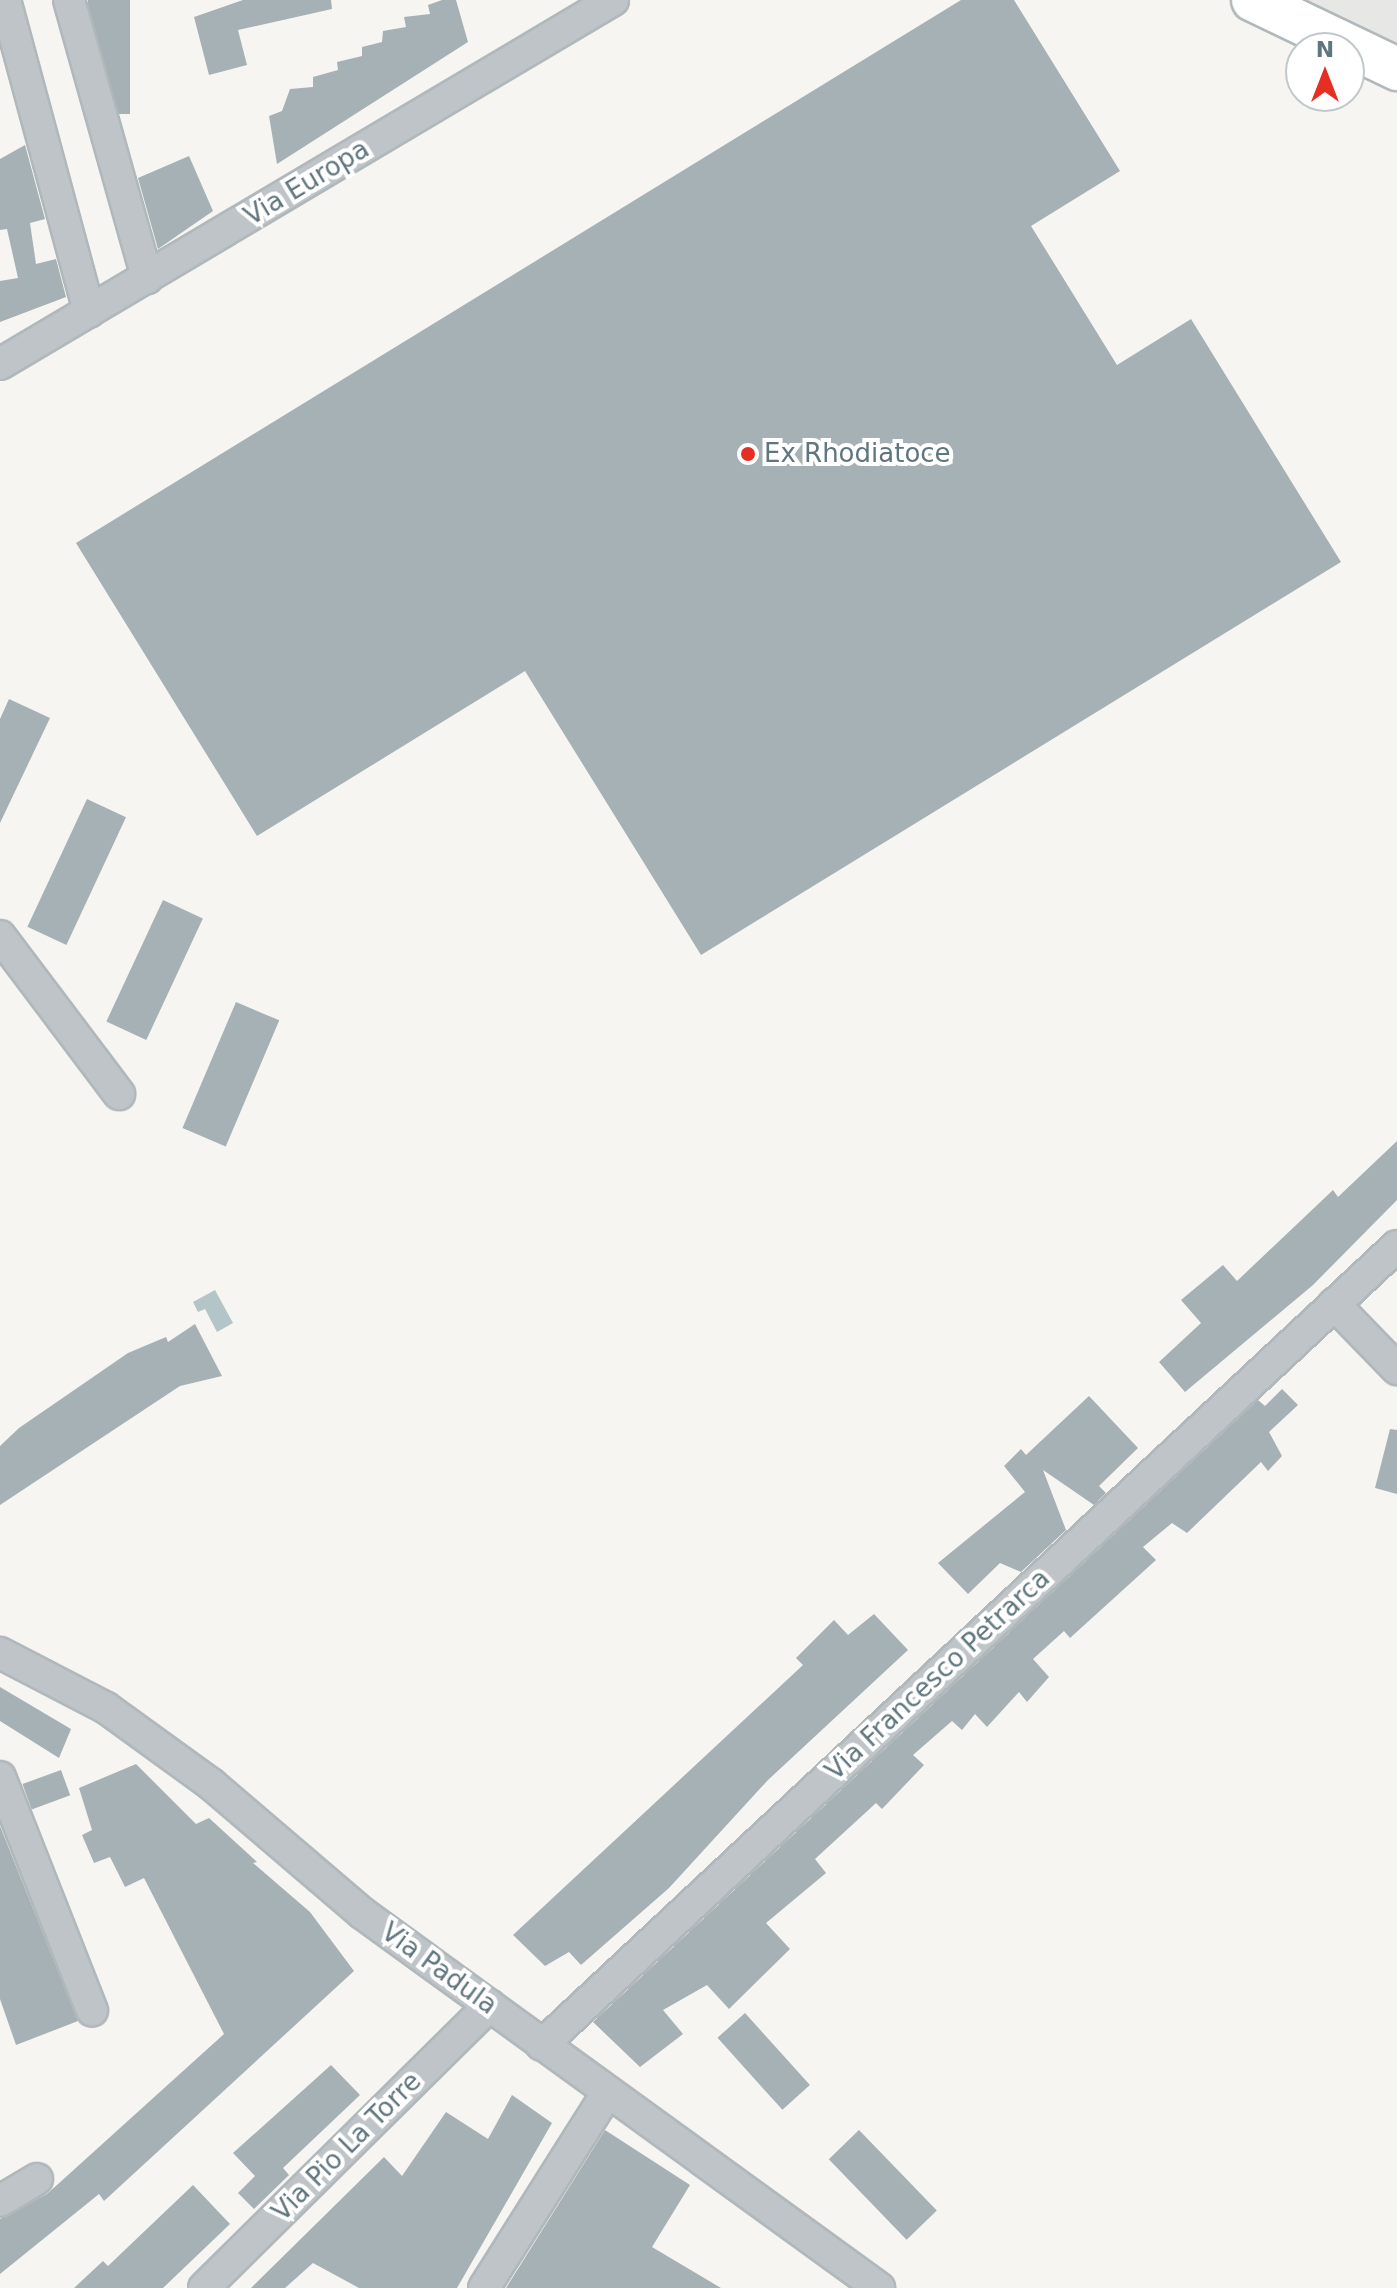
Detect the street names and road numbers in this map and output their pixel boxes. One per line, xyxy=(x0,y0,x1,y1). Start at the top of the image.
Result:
street label: Via Europa xyxy=(239,134,375,232)
street label: Via Francesco Petrarca xyxy=(819,1563,1057,1787)
street label: Via Padula xyxy=(375,1917,503,2021)
street label: Via Pio La Torre xyxy=(266,2066,428,2228)

